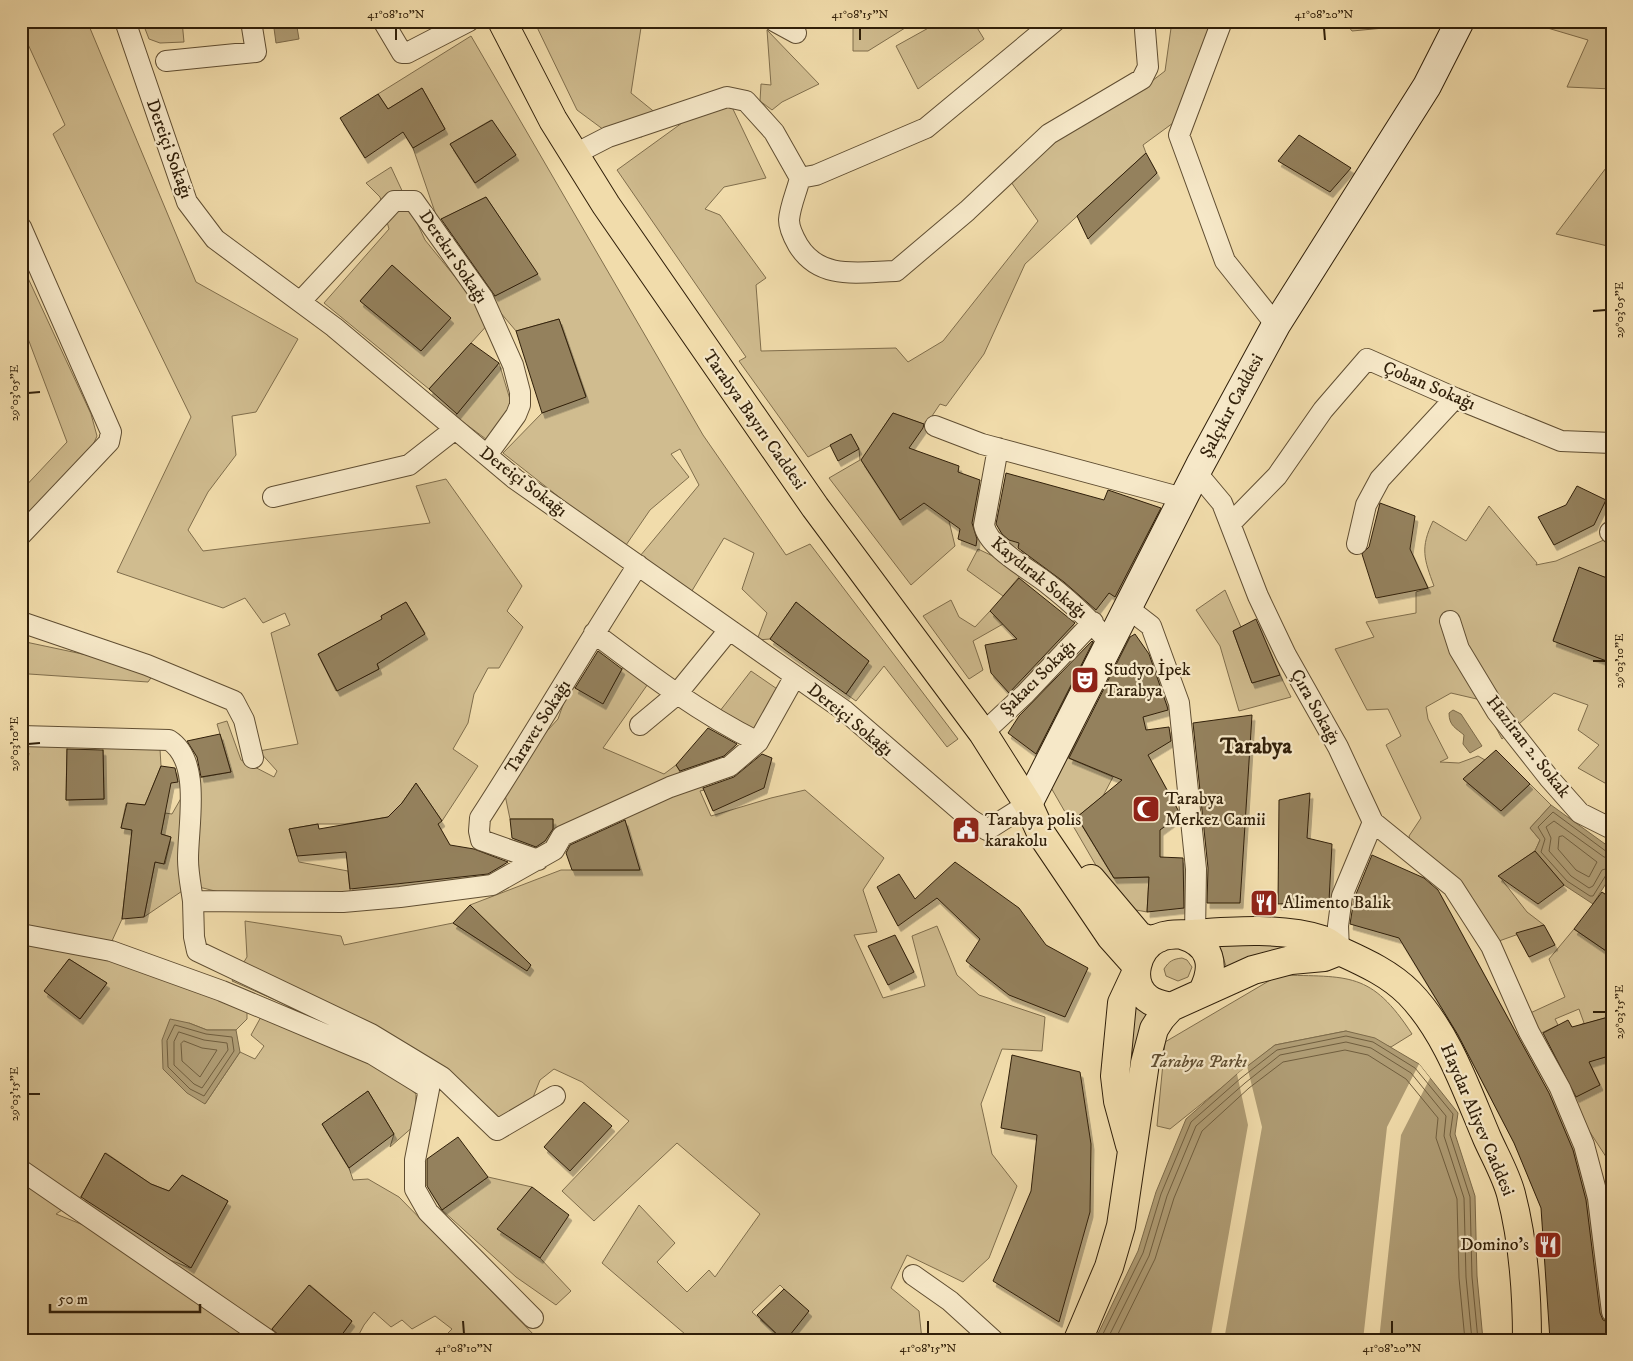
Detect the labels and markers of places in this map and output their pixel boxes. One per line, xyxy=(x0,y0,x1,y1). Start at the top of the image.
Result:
place label: Studyo İpek Tarabya xyxy=(1104,658,1191,702)
theatre icon: Studyo İpek Tarabya xyxy=(1070,665,1100,695)
place label: Tarabya Merkez Camii xyxy=(1165,788,1266,831)
mosque icon: Tarabya Merkez Camii xyxy=(1131,794,1161,824)
place label: Tarabya polis karakolu xyxy=(985,809,1081,852)
public building icon: Tarabya polis karakolu xyxy=(951,815,981,845)
restaurant icon: Alimento Balık xyxy=(1249,888,1279,918)
place label: Alimento Balık xyxy=(1283,892,1391,914)
restaurant icon: Domino's xyxy=(1533,1230,1563,1260)
place label: Domino's xyxy=(1460,1234,1529,1256)

